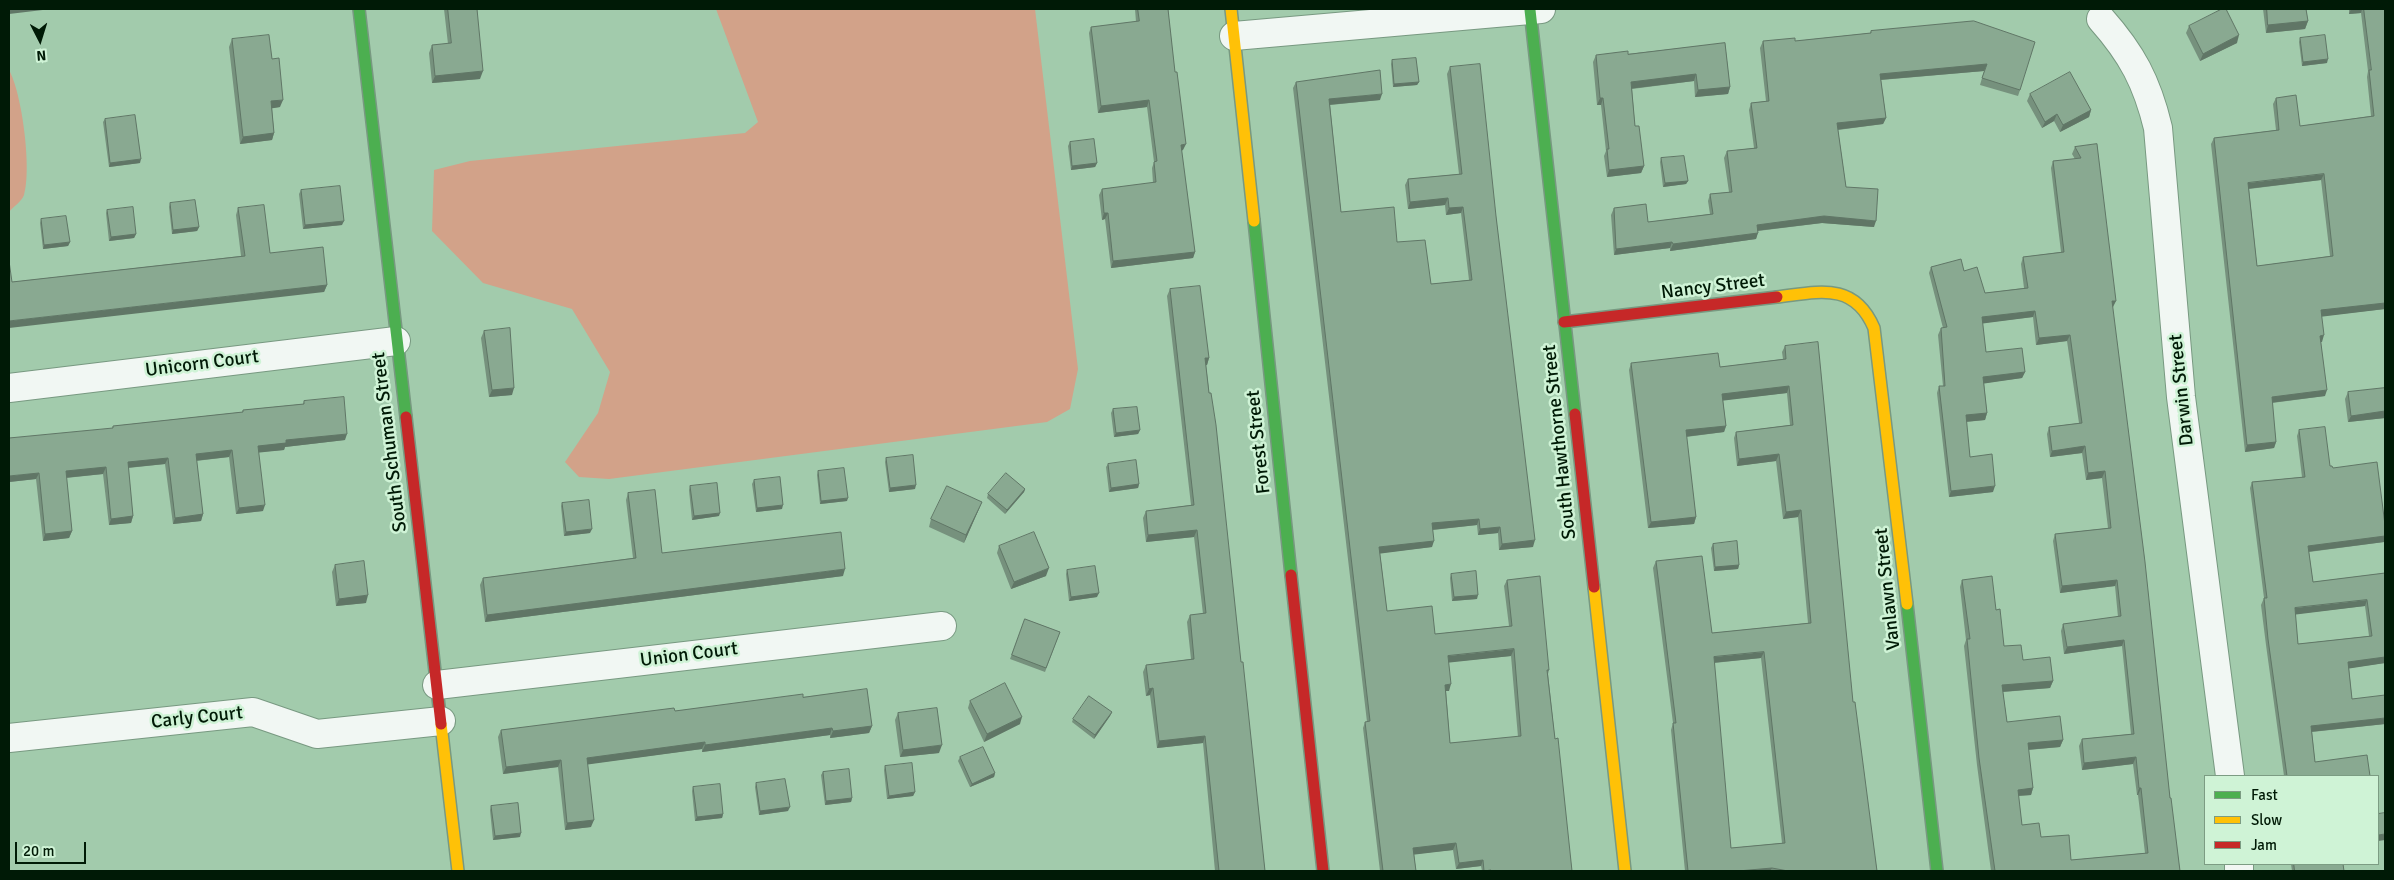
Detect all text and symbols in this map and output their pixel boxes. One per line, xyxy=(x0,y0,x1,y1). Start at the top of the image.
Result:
north arrow xyxy=(15,15,65,65)
text: N xyxy=(36,47,47,64)
street label: Nancy Street xyxy=(1660,269,1766,305)
street label: Darwin Street xyxy=(2165,333,2199,447)
street label: South Hawthorne Street xyxy=(1538,344,1582,540)
street label: Unicorn Court xyxy=(144,346,260,382)
street label: South Schuman Street xyxy=(368,351,412,533)
street label: Forest Street xyxy=(1242,389,1276,495)
street label: Vanlawn Street xyxy=(1870,527,1906,651)
street label: Union Court xyxy=(639,638,739,672)
street label: Carly Court xyxy=(150,702,244,734)
legend xyxy=(2204,775,2379,865)
text: Fast xyxy=(2251,786,2278,804)
text: Slow xyxy=(2251,811,2282,829)
scale bar xyxy=(18,832,89,864)
text: Jam xyxy=(2251,836,2277,854)
text: 20 m xyxy=(23,842,54,860)

